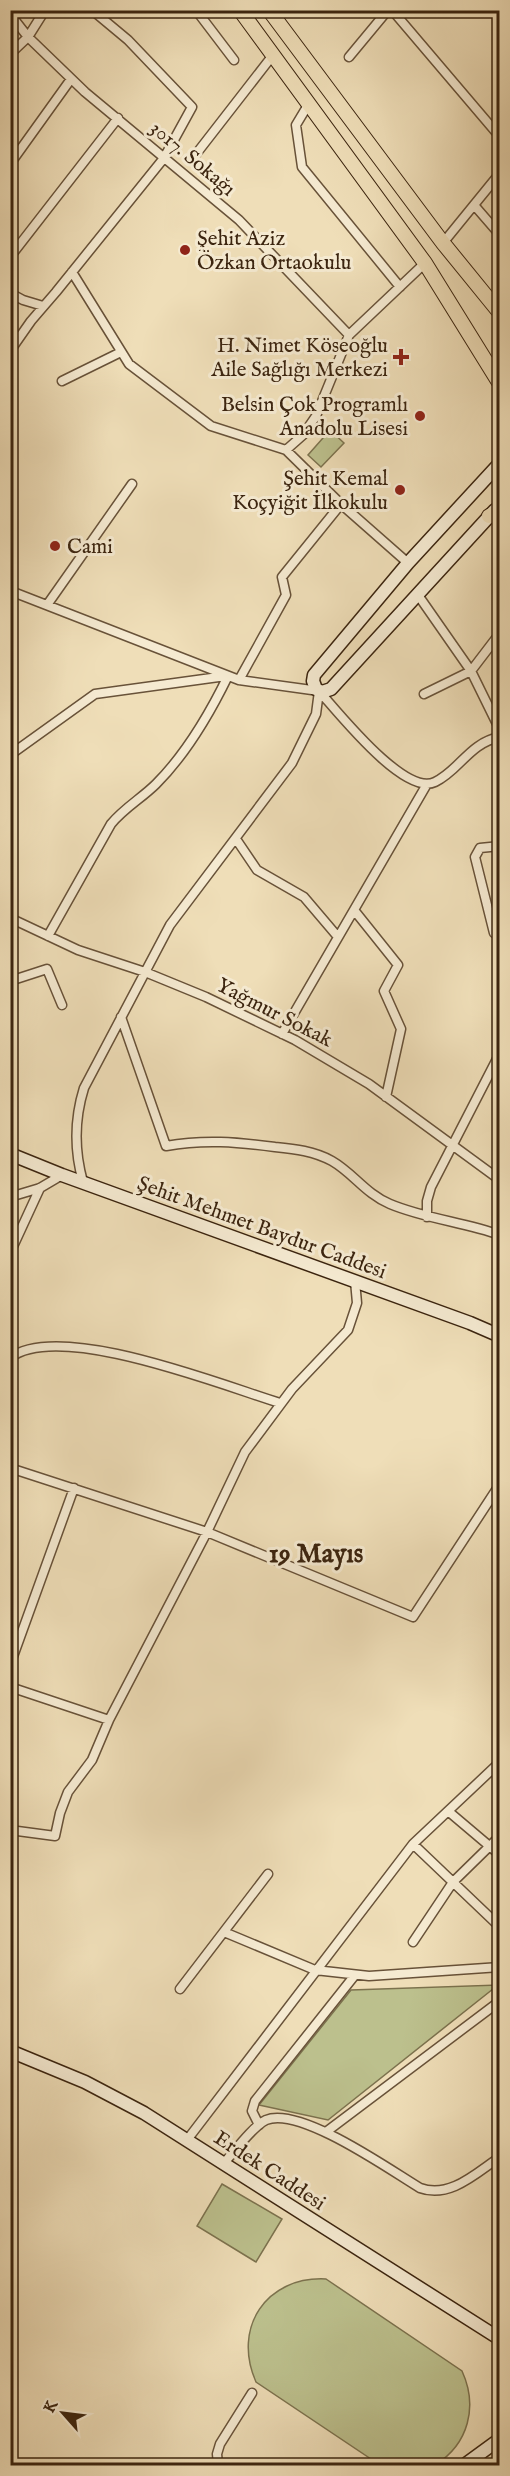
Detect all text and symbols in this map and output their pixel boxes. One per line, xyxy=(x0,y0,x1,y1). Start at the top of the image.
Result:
street label: 3017. Sokağı xyxy=(143,115,241,203)
place label: Şehit Aziz Özkan Ortaokulu xyxy=(197,226,352,277)
marker: Şehit Aziz Özkan Ortaokulu xyxy=(178,243,192,257)
place label: H. Nimet Köseoğlu Aile Sağlığı Merkezi xyxy=(210,333,388,384)
marker: H. Nimet Köseoğlu Aile Sağlığı Merkezi xyxy=(392,348,410,366)
place label: Belsin Çok Programlı Anadolu Lisesi xyxy=(221,392,408,443)
marker: Belsin Çok Programlı Anadolu Lisesi xyxy=(413,409,427,423)
place label: Şehit Kemal Koçyiğit İlkokulu xyxy=(232,466,388,517)
marker: Şehit Kemal Koçyiğit İlkokulu xyxy=(393,483,407,497)
place label: Cami xyxy=(67,534,113,561)
marker: Cami xyxy=(48,539,62,553)
street label: Yağmur Sokak xyxy=(212,972,338,1055)
street label: Şehit Mehmet Baydur Caddesi xyxy=(133,1171,390,1286)
district label: 19 Mayıs xyxy=(269,1538,363,1572)
street label: Erdek Caddesi xyxy=(208,2125,330,2217)
north arrow xyxy=(33,2383,93,2443)
text: K xyxy=(40,2396,64,2417)

